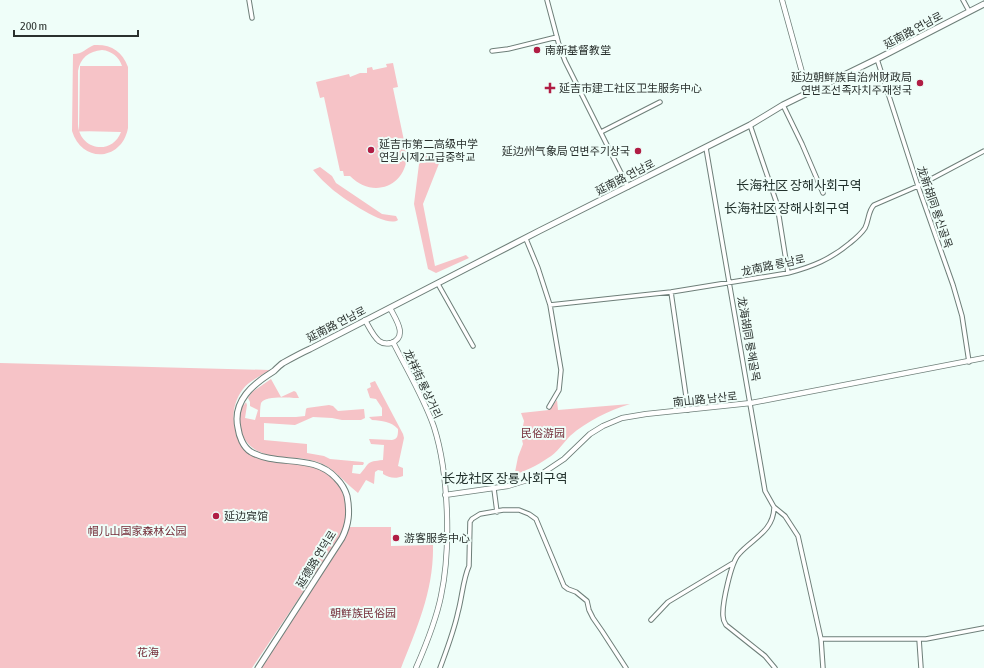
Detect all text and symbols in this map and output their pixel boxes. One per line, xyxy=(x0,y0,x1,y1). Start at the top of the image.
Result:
street label: 延南路 연남로 xyxy=(882,9,944,51)
scale bar xyxy=(14,12,138,38)
text: 200 m xyxy=(20,19,47,33)
place label: 南新基督教堂 xyxy=(545,44,611,56)
marker: 南新基督教堂 xyxy=(532,45,542,55)
place label: 延边朝鲜族自治州财政局 연변조선족자치주재정국 xyxy=(791,71,912,96)
marker: 延边朝鲜族自治州财政局 연변조선족자치주재정국 xyxy=(915,78,925,88)
marker: 延吉市建工社区卫生服务中心 xyxy=(544,82,556,94)
place label: 延吉市建工社区卫生服务中心 xyxy=(559,82,702,94)
place label: 延吉市第二高级中学 연길시제2고급중학교 xyxy=(379,138,478,163)
marker: 延吉市第二高级中学 연길시제2고급중학교 xyxy=(366,145,376,155)
place label: 延边州气象局 연변주기상국 xyxy=(502,145,630,157)
marker: 延边州气象局 연변주기상국 xyxy=(633,146,643,156)
street label: 延南路 연남로 xyxy=(593,157,657,197)
street label: 龙新胡同 룡신골목 xyxy=(915,164,955,250)
district label: 长海社区 장해사회구역 xyxy=(736,178,862,193)
district label: 长海社区 장해사회구역 xyxy=(724,201,850,216)
street label: 龙南路 룡남로 xyxy=(740,252,806,278)
street label: 龙海胡同 룡해골목 xyxy=(736,296,762,382)
street label: 延南路 연남로 xyxy=(304,304,368,344)
street label: 龙祥街 룡상거리 xyxy=(402,347,444,421)
street label: 南山路 남산로 xyxy=(672,390,738,408)
park label: 民俗游园 xyxy=(521,427,565,439)
district label: 长龙社区 장룡사회구역 xyxy=(442,471,568,486)
place label: 延边宾馆 xyxy=(224,510,268,522)
marker: 延边宾馆 xyxy=(211,511,221,521)
park label: 帽儿山国家森林公园 xyxy=(88,525,187,537)
street label: 延德路 연덕로 xyxy=(294,528,338,590)
place label: 游客服务中心 xyxy=(404,532,470,544)
marker: 游客服务中心 xyxy=(391,533,401,543)
park label: 朝鲜族民俗园 xyxy=(330,607,396,619)
park label: 花海 xyxy=(137,646,159,658)

